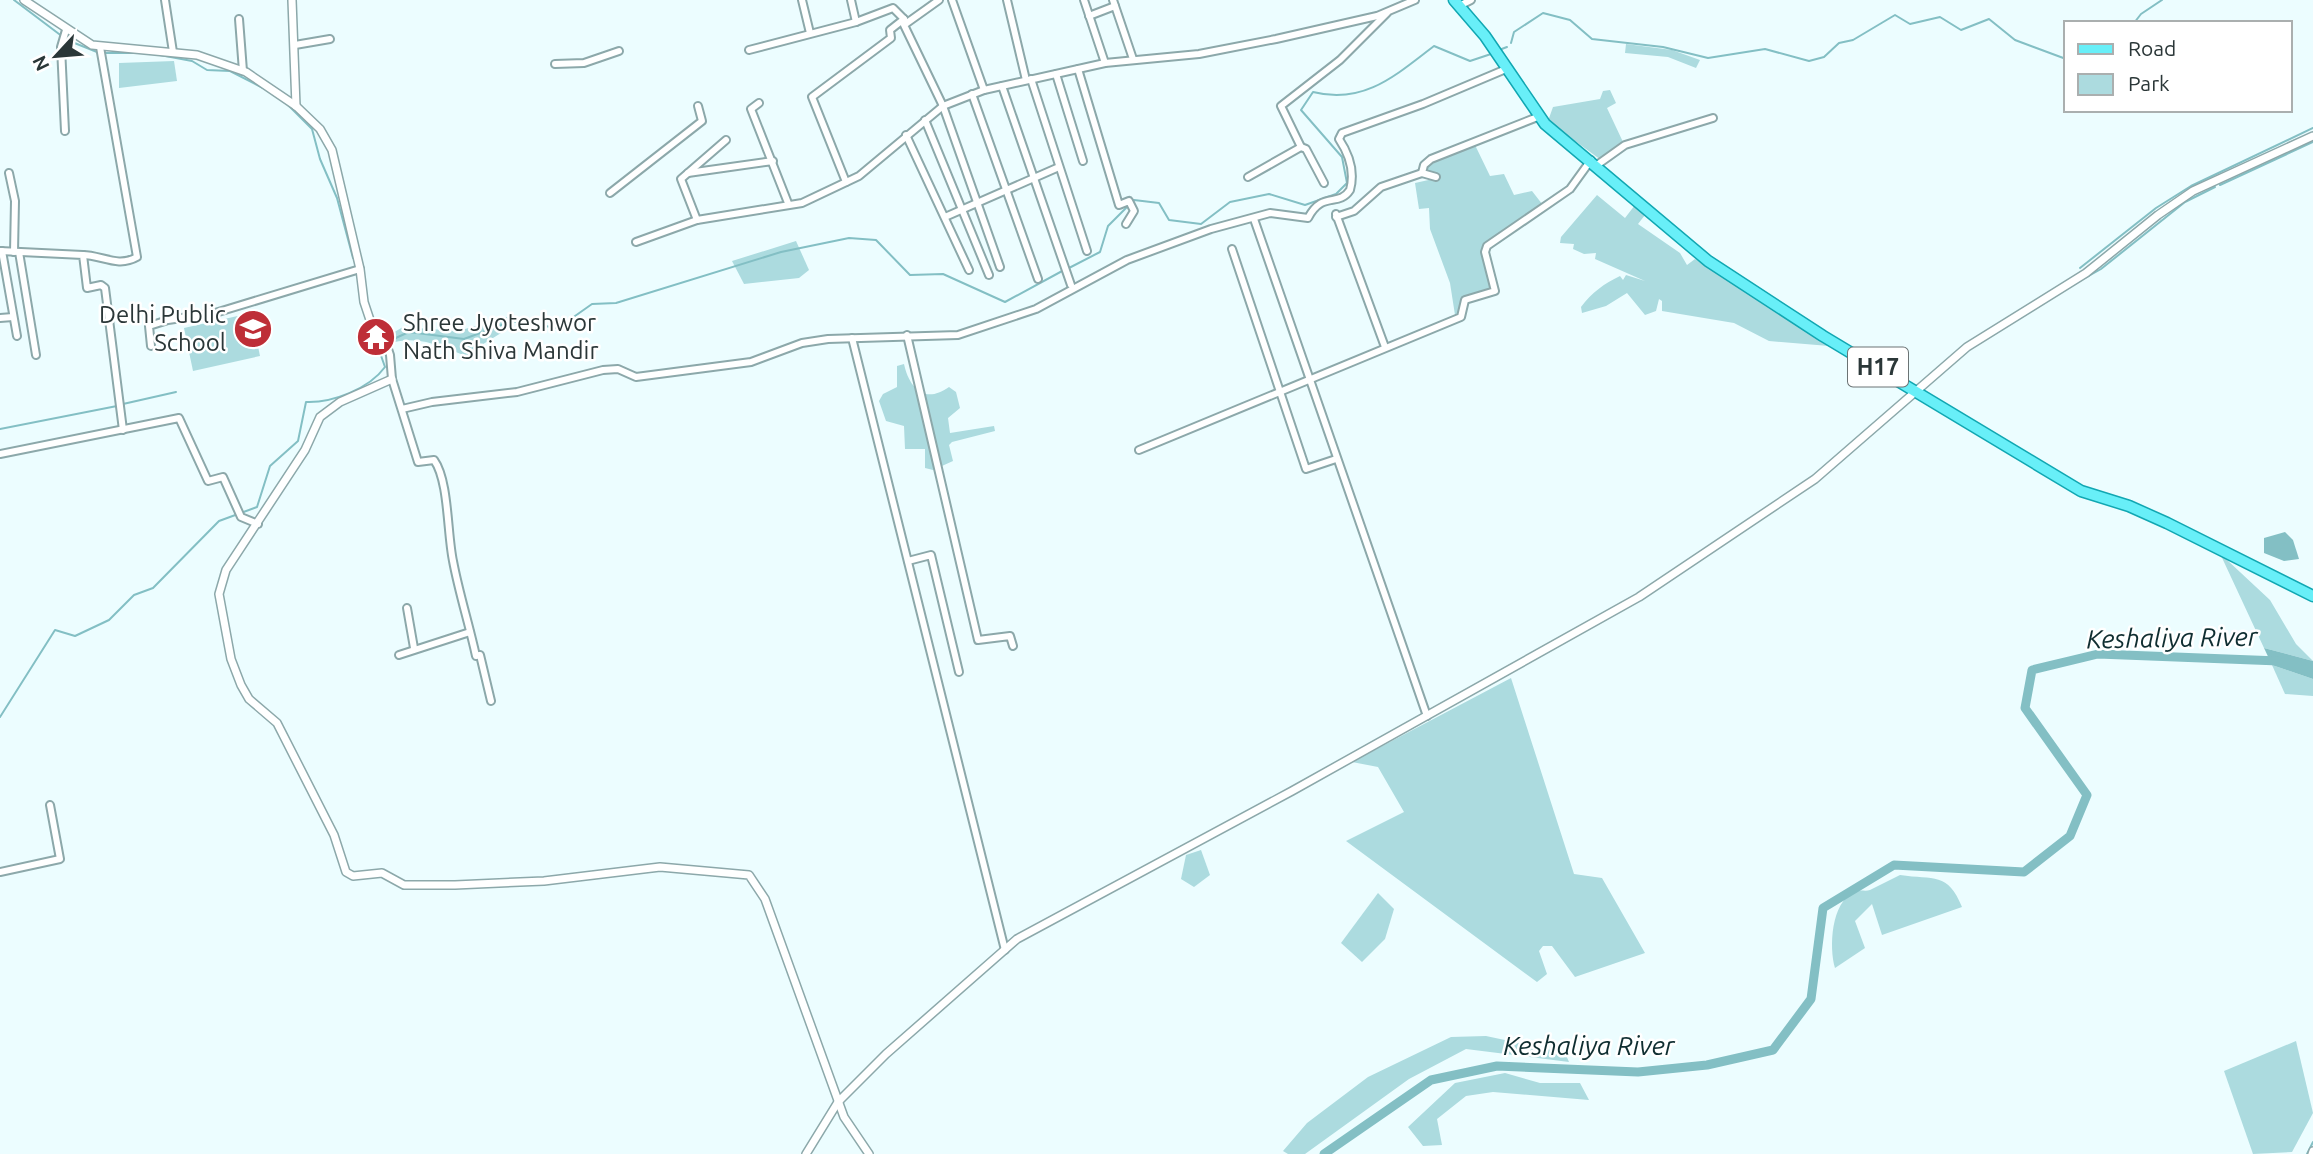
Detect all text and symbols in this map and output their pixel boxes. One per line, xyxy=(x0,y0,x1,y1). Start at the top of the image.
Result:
north arrow xyxy=(21,21,91,91)
legend xyxy=(2064,21,2292,112)
text: Road xyxy=(2128,36,2176,60)
text: N xyxy=(28,52,54,75)
text: Park xyxy=(2128,71,2170,95)
place label: Delhi Public School xyxy=(99,301,226,356)
school or university icon: Delhi Public School xyxy=(232,308,274,350)
place label: Shree Jyoteshwor Nath Shiva Mandir xyxy=(403,309,599,364)
temple icon: Shree Jyoteshwor Nath Shiva Mandir xyxy=(355,316,397,358)
road number: H17 xyxy=(1848,348,1908,386)
water label: Keshaliya River xyxy=(2086,621,2259,653)
water label: Keshaliya River xyxy=(1503,1031,1676,1060)

